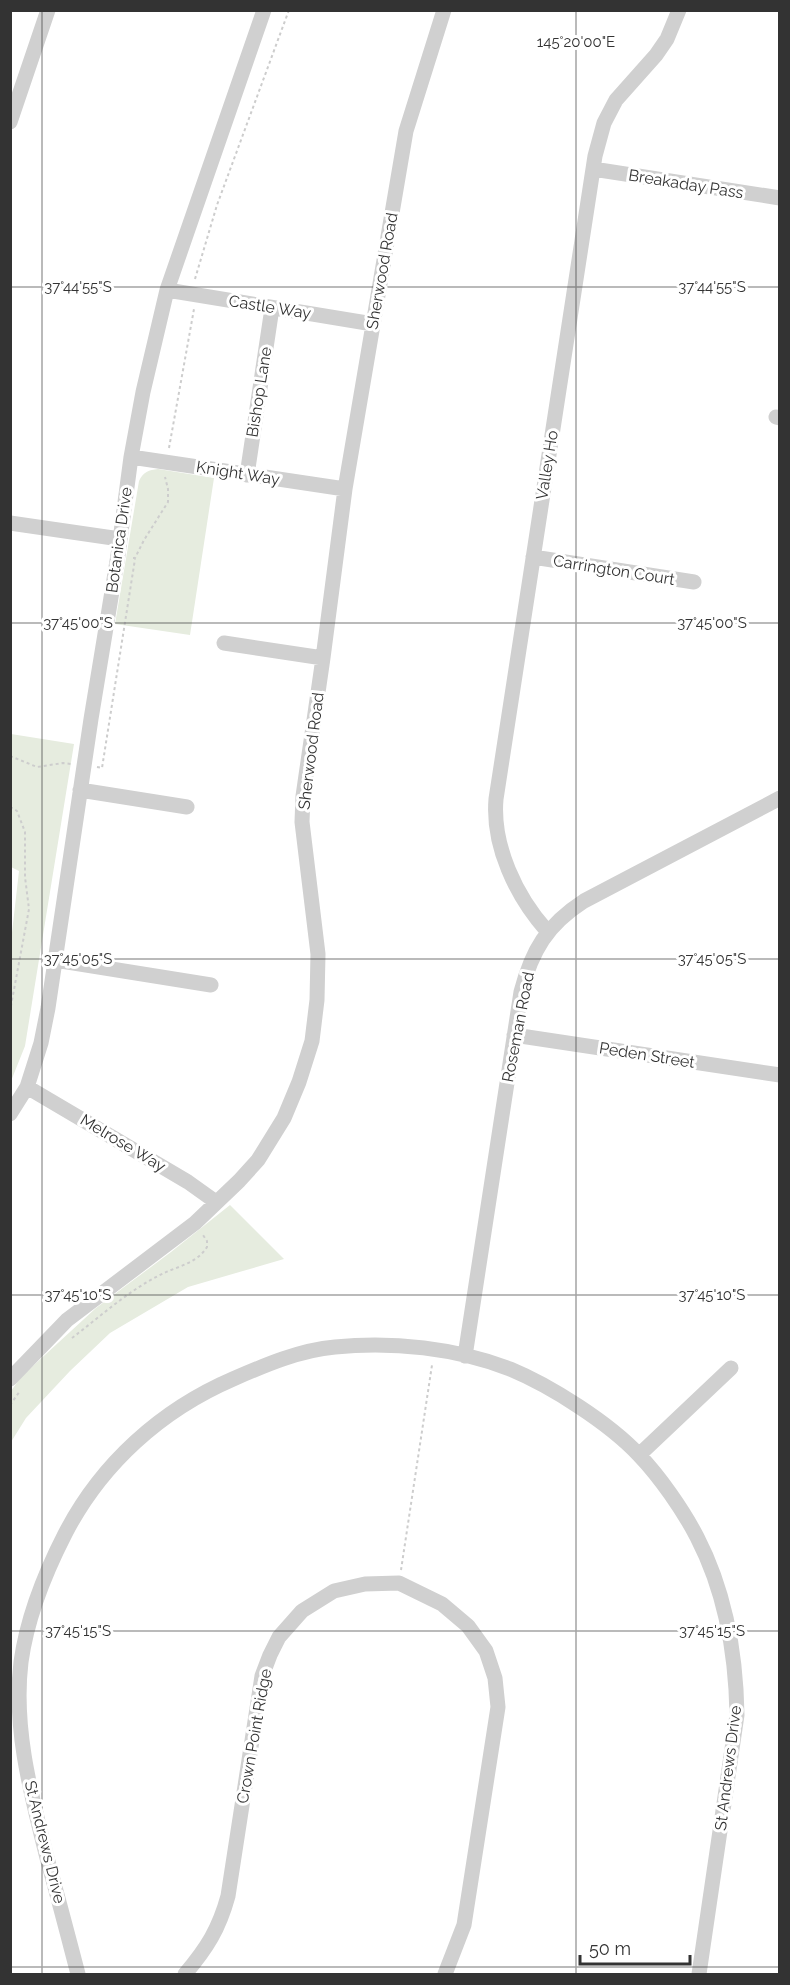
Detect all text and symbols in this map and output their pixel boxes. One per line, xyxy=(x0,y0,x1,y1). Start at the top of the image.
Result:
text: 145°20'00"E xyxy=(537,33,615,51)
street label: Breakaday Pass xyxy=(627,166,745,203)
street label: Sherwood Road xyxy=(362,211,402,331)
text: 37°44'55"S xyxy=(44,278,112,296)
text: 37°44'55"S xyxy=(678,278,746,296)
street label: Castle Way xyxy=(227,291,313,323)
street label: Bishop Lane xyxy=(242,345,276,439)
street label: Valley Ho xyxy=(532,429,562,501)
street label: Knight Way xyxy=(195,457,281,489)
street label: Botanica Drive xyxy=(102,486,136,594)
street label: Carrington Court xyxy=(552,551,677,589)
text: 37°45'00"S xyxy=(43,614,113,632)
text: 37°45'00"S xyxy=(677,614,747,632)
street label: Sherwood Road xyxy=(294,691,328,811)
text: 37°45'05"S xyxy=(44,950,112,968)
text: 37°45'05"S xyxy=(678,950,746,968)
street label: Roseman Road xyxy=(498,970,538,1084)
street label: Peden Street xyxy=(598,1038,697,1072)
street label: Melrose Way xyxy=(77,1110,169,1176)
text: 37°45'10"S xyxy=(45,1286,111,1304)
text: 37°45'10"S xyxy=(679,1286,745,1304)
text: 37°45'15"S xyxy=(45,1622,111,1640)
text: 37°45'15"S xyxy=(679,1622,745,1640)
street label: Crown Point Ridge xyxy=(233,1667,275,1805)
street label: St Andrews Drive xyxy=(711,1704,745,1832)
street label: St Andrews Drive xyxy=(21,1779,69,1905)
scale bar xyxy=(580,1928,690,1966)
text: 50 m xyxy=(589,1938,631,1959)

